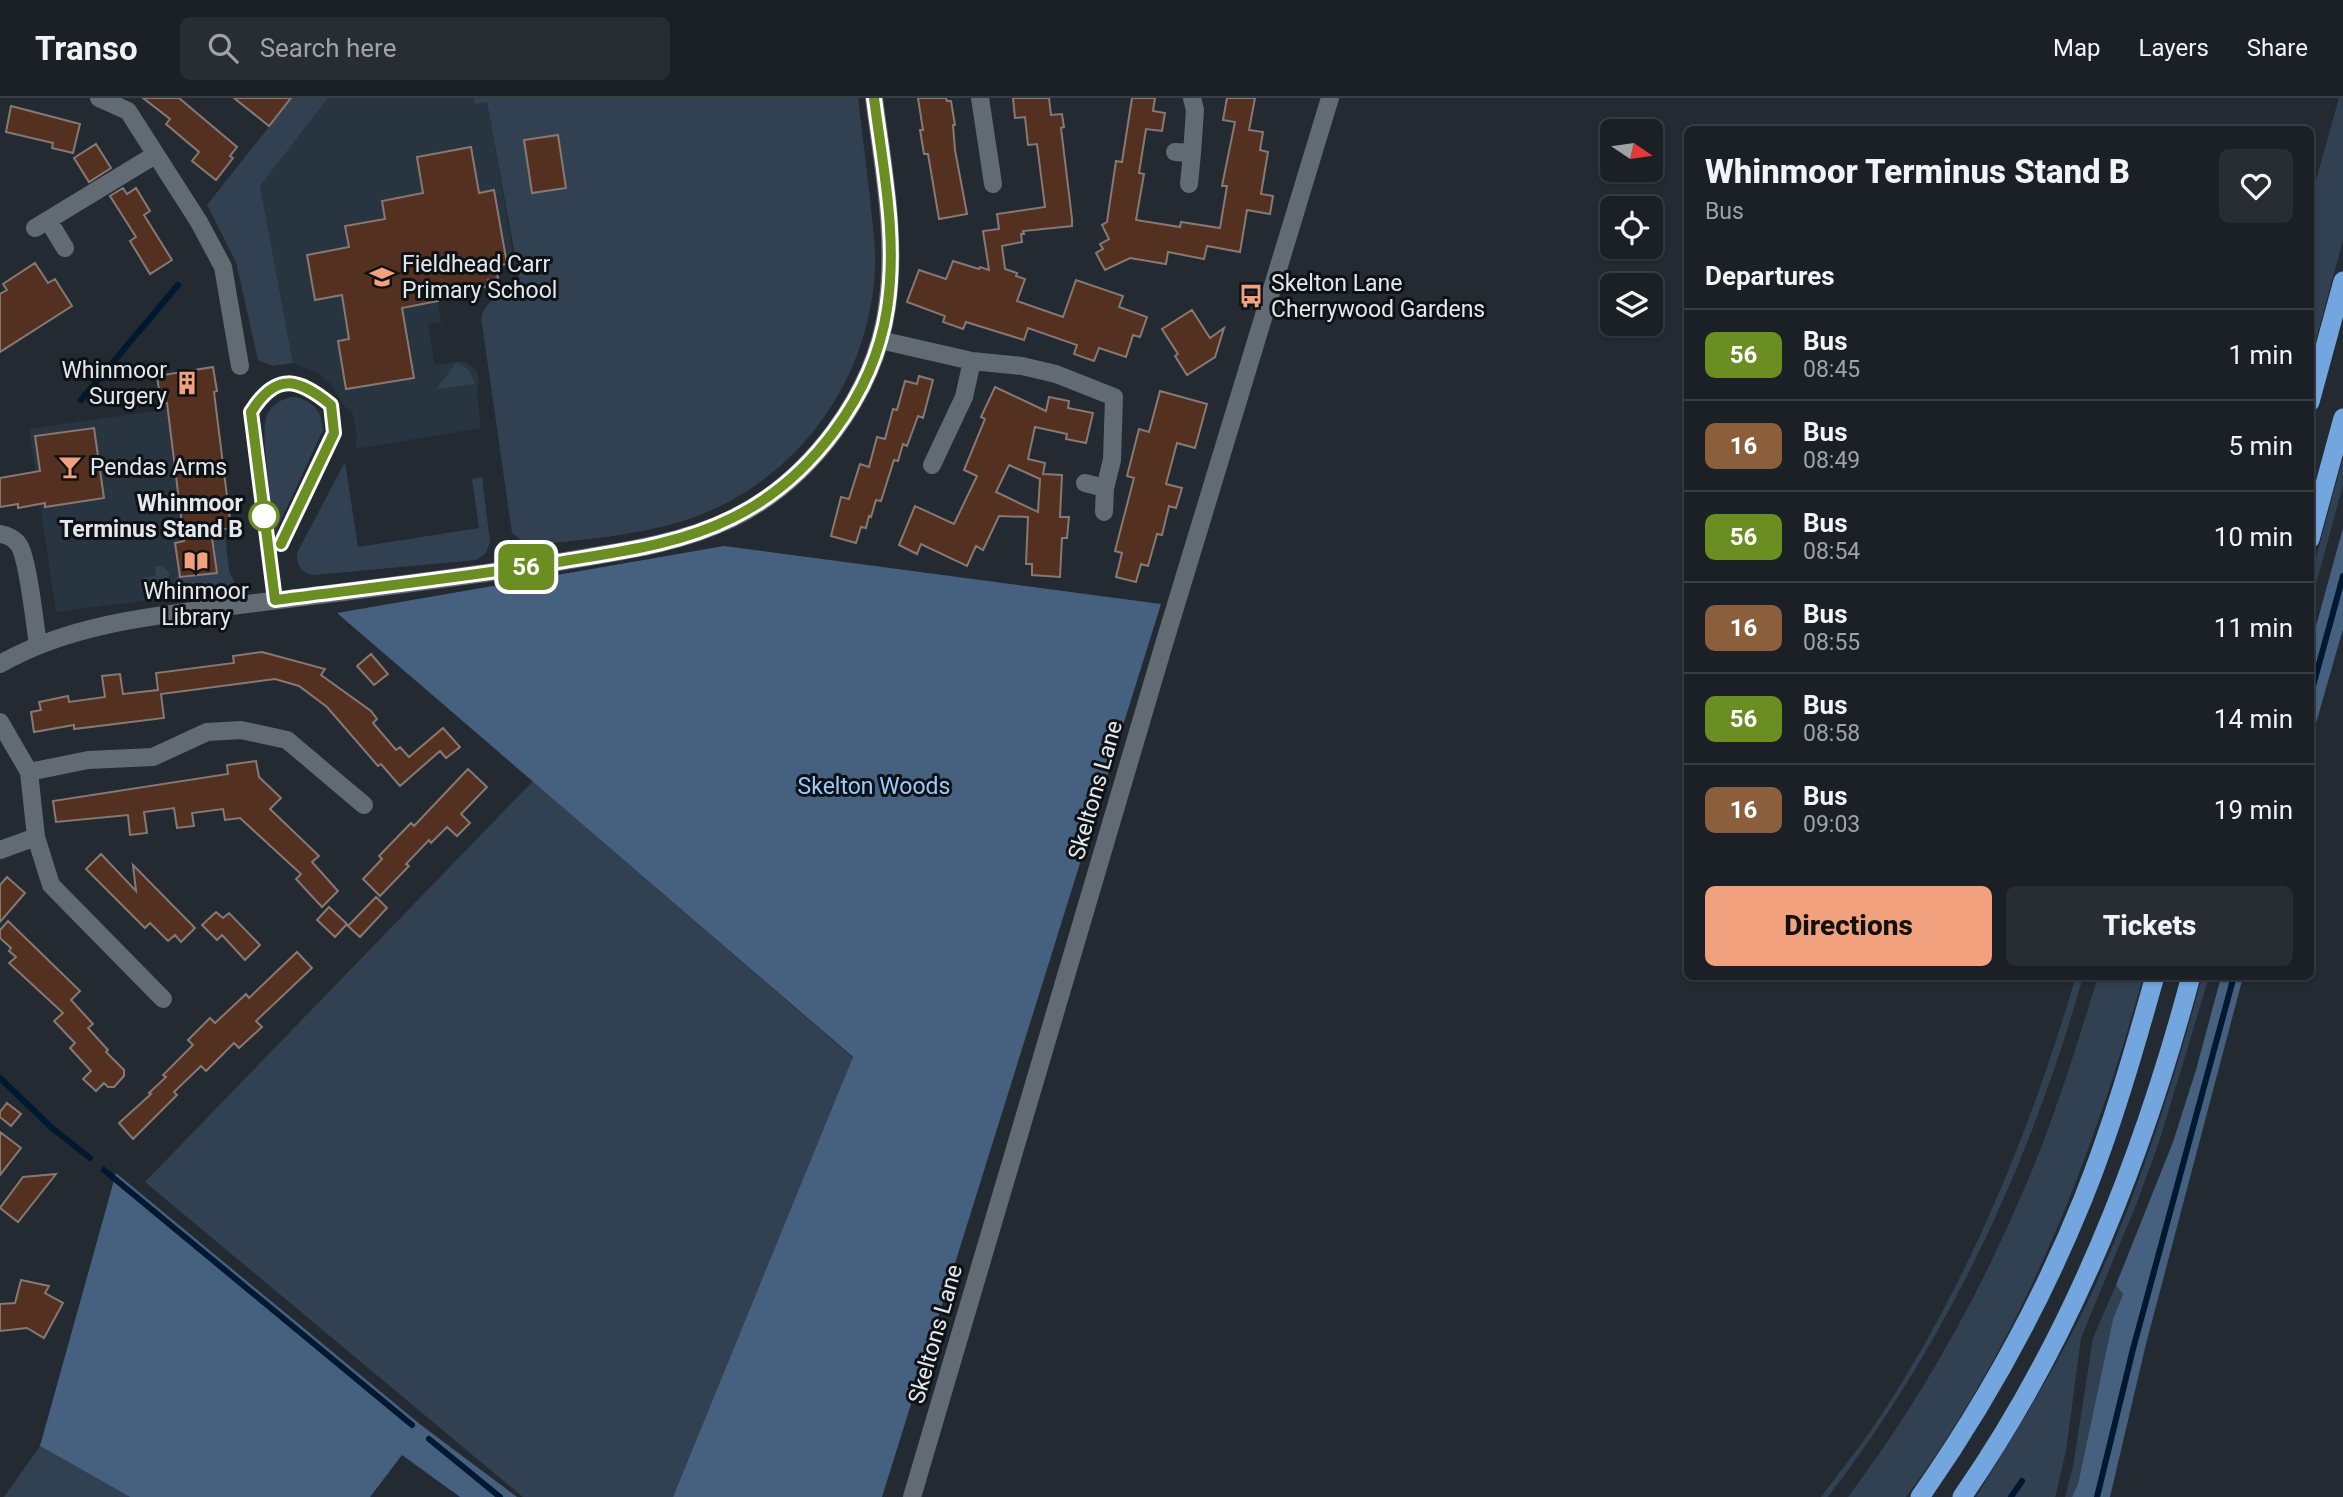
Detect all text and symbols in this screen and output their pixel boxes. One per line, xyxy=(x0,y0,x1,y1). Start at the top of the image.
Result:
search box xyxy=(180,17,670,80)
text: Transo xyxy=(35,29,138,68)
icon: search xyxy=(204,29,242,67)
text: Search here xyxy=(260,33,396,63)
text: Map xyxy=(2053,34,2101,62)
text: Layers xyxy=(2139,34,2209,62)
text: Share xyxy=(2247,34,2308,62)
north arrow xyxy=(1600,119,1662,182)
map controls xyxy=(1600,119,1663,336)
button: heart xyxy=(2219,149,2293,223)
text: Whinmoor Terminus Stand B xyxy=(1705,152,2130,191)
button: locate xyxy=(1600,196,1663,259)
text: Bus xyxy=(1705,198,1744,225)
place label: Fieldhead Carr Primary School xyxy=(402,251,557,304)
text: Departures xyxy=(1705,261,1835,291)
school or university icon: Fieldhead Carr Primary School xyxy=(368,263,396,291)
place label: Skelton Lane Cherrywood Gardens xyxy=(1271,270,1485,323)
button: layers xyxy=(1600,273,1663,336)
bus stop icon: Skelton Lane Cherrywood Gardens xyxy=(1237,282,1265,310)
text: Bus xyxy=(1803,326,1848,356)
text: 1 min xyxy=(2228,340,2293,370)
text: 56 xyxy=(1730,341,1757,369)
text: 08:45 xyxy=(1803,356,1860,383)
place label: Whinmoor Surgery xyxy=(61,357,167,410)
building icon: Whinmoor Surgery xyxy=(173,369,201,397)
text: Bus xyxy=(1803,417,1848,447)
text: 5 min xyxy=(2228,431,2293,461)
text: 16 xyxy=(1730,432,1757,460)
text: 08:49 xyxy=(1803,447,1860,474)
bar icon: Pendas Arms xyxy=(56,453,84,481)
place label: Pendas Arms xyxy=(90,454,227,481)
place label: Whinmoor Terminus Stand B xyxy=(59,490,244,543)
marker: Whinmoor Terminus Stand B xyxy=(249,501,279,531)
text: Bus xyxy=(1803,508,1848,538)
text: 10 min xyxy=(2214,522,2293,552)
text: 56 xyxy=(1730,523,1757,551)
text: 08:54 xyxy=(1803,538,1860,565)
line badge: 56 xyxy=(494,544,558,590)
library icon: Whinmoor Library xyxy=(182,547,210,575)
text: 56 xyxy=(512,553,540,581)
place label: Whinmoor Library xyxy=(143,578,249,631)
text: Bus xyxy=(1803,599,1848,629)
text: 11 min xyxy=(2214,613,2293,643)
text: 16 xyxy=(1730,614,1757,642)
text: 08:55 xyxy=(1803,629,1860,656)
text: Bus xyxy=(1803,690,1848,720)
text: 14 min xyxy=(2214,704,2293,734)
text: 56 xyxy=(1730,705,1757,733)
street label: Skeltons Lane xyxy=(1063,718,1128,863)
text: 08:58 xyxy=(1803,720,1860,747)
park label: Skelton Woods xyxy=(798,773,950,800)
text: Bus xyxy=(1803,781,1848,811)
text: 19 min xyxy=(2214,795,2293,825)
text: 16 xyxy=(1730,796,1757,824)
text: 09:03 xyxy=(1803,811,1860,838)
button: Directions xyxy=(1705,886,1992,966)
button: Tickets xyxy=(2006,886,2293,966)
street label: Skeltons Lane xyxy=(903,1262,968,1407)

